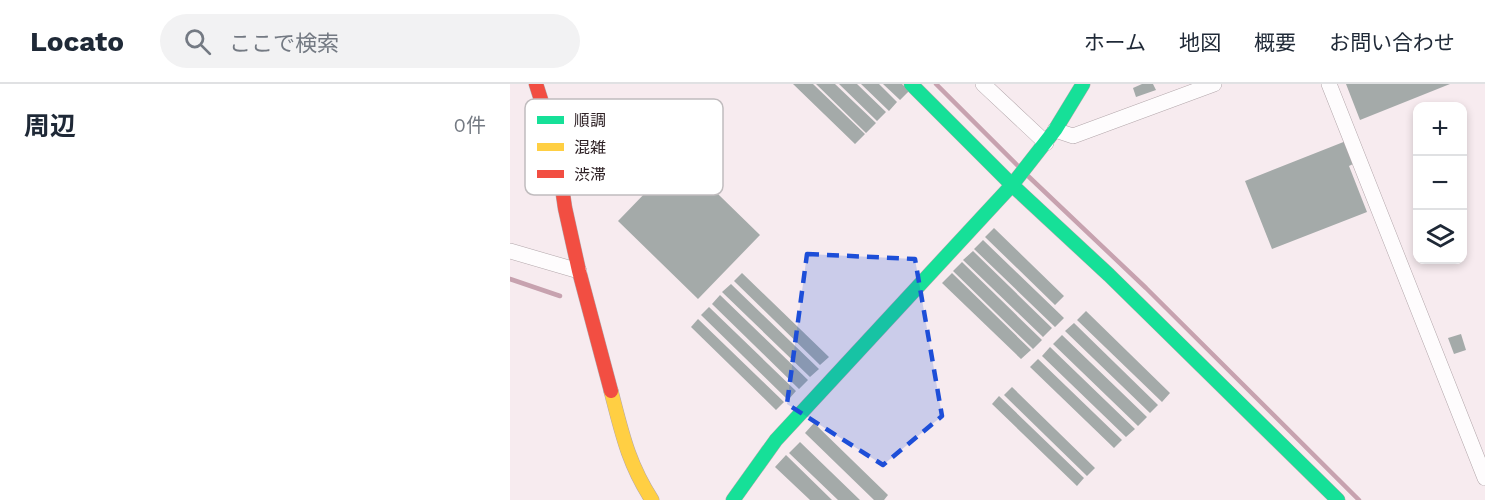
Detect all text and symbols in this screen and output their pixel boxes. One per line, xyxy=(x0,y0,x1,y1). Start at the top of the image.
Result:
search box xyxy=(160,14,580,68)
text: Locato xyxy=(30,25,124,58)
icon: search xyxy=(181,25,214,58)
text: ホーム xyxy=(1084,30,1146,55)
text: 地図 xyxy=(1179,30,1221,55)
text: 概要 xyxy=(1254,30,1296,55)
text: お問い合わせ xyxy=(1329,30,1455,55)
text: ここで検索 xyxy=(229,31,339,56)
legend xyxy=(525,99,723,195)
map controls xyxy=(1413,102,1467,264)
button: + xyxy=(1413,102,1467,156)
text: 周辺 xyxy=(24,111,76,141)
text: 順調 xyxy=(574,111,606,130)
text: 0件 xyxy=(454,113,486,137)
text: 混雑 xyxy=(574,138,606,157)
button: − xyxy=(1413,156,1467,210)
text: 渋滞 xyxy=(574,165,606,184)
button: layers xyxy=(1413,210,1467,264)

